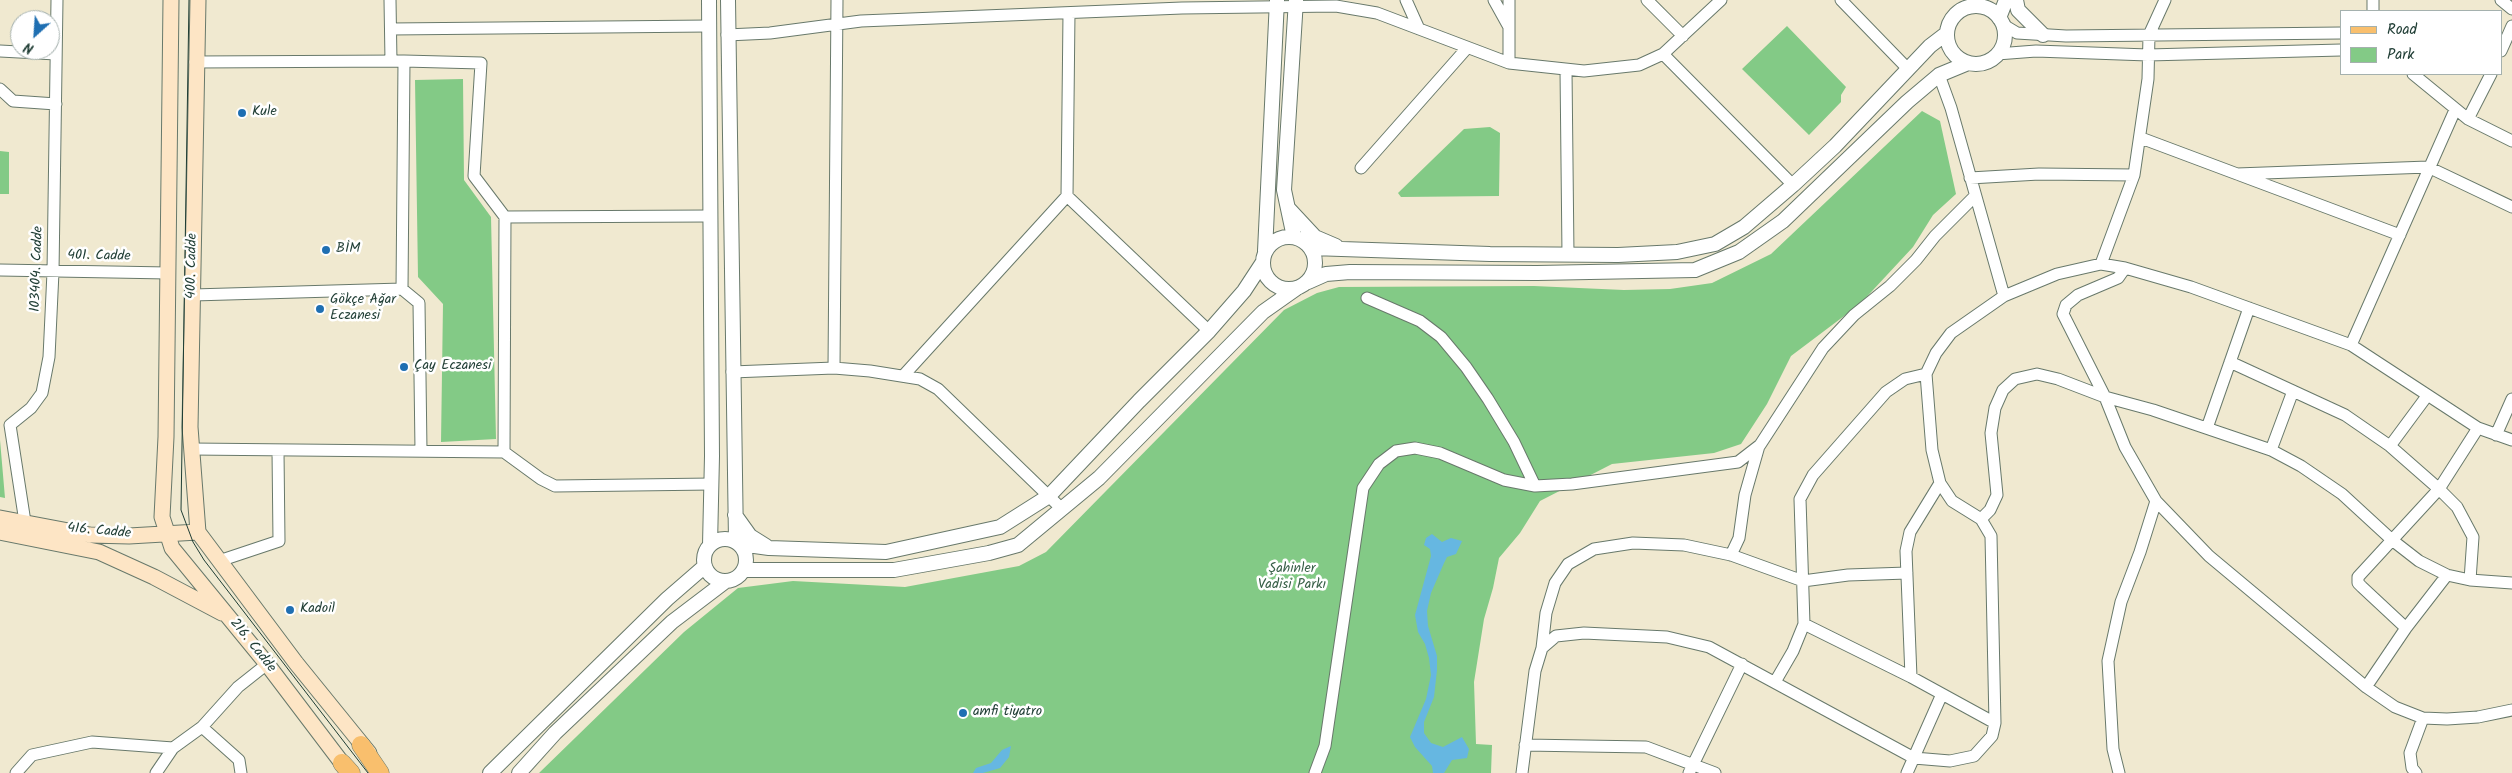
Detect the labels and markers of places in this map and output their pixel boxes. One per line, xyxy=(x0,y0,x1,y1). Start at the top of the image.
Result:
place label: Kule xyxy=(252,105,277,121)
marker: Kule xyxy=(236,107,248,119)
place label: BİM xyxy=(336,242,360,258)
marker: BİM xyxy=(320,244,332,256)
place label: Gökçe Ağar Eczanesi xyxy=(330,293,396,326)
marker: Gökçe Ağar Eczanesi xyxy=(314,303,326,315)
place label: Çay Eczanesi xyxy=(414,359,491,375)
marker: Çay Eczanesi xyxy=(398,361,410,373)
place label: Kadoil xyxy=(300,602,335,618)
marker: Kadoil xyxy=(284,604,296,616)
place label: amfi tiyatro xyxy=(973,705,1042,721)
marker: amfi tiyatro xyxy=(957,707,969,719)

